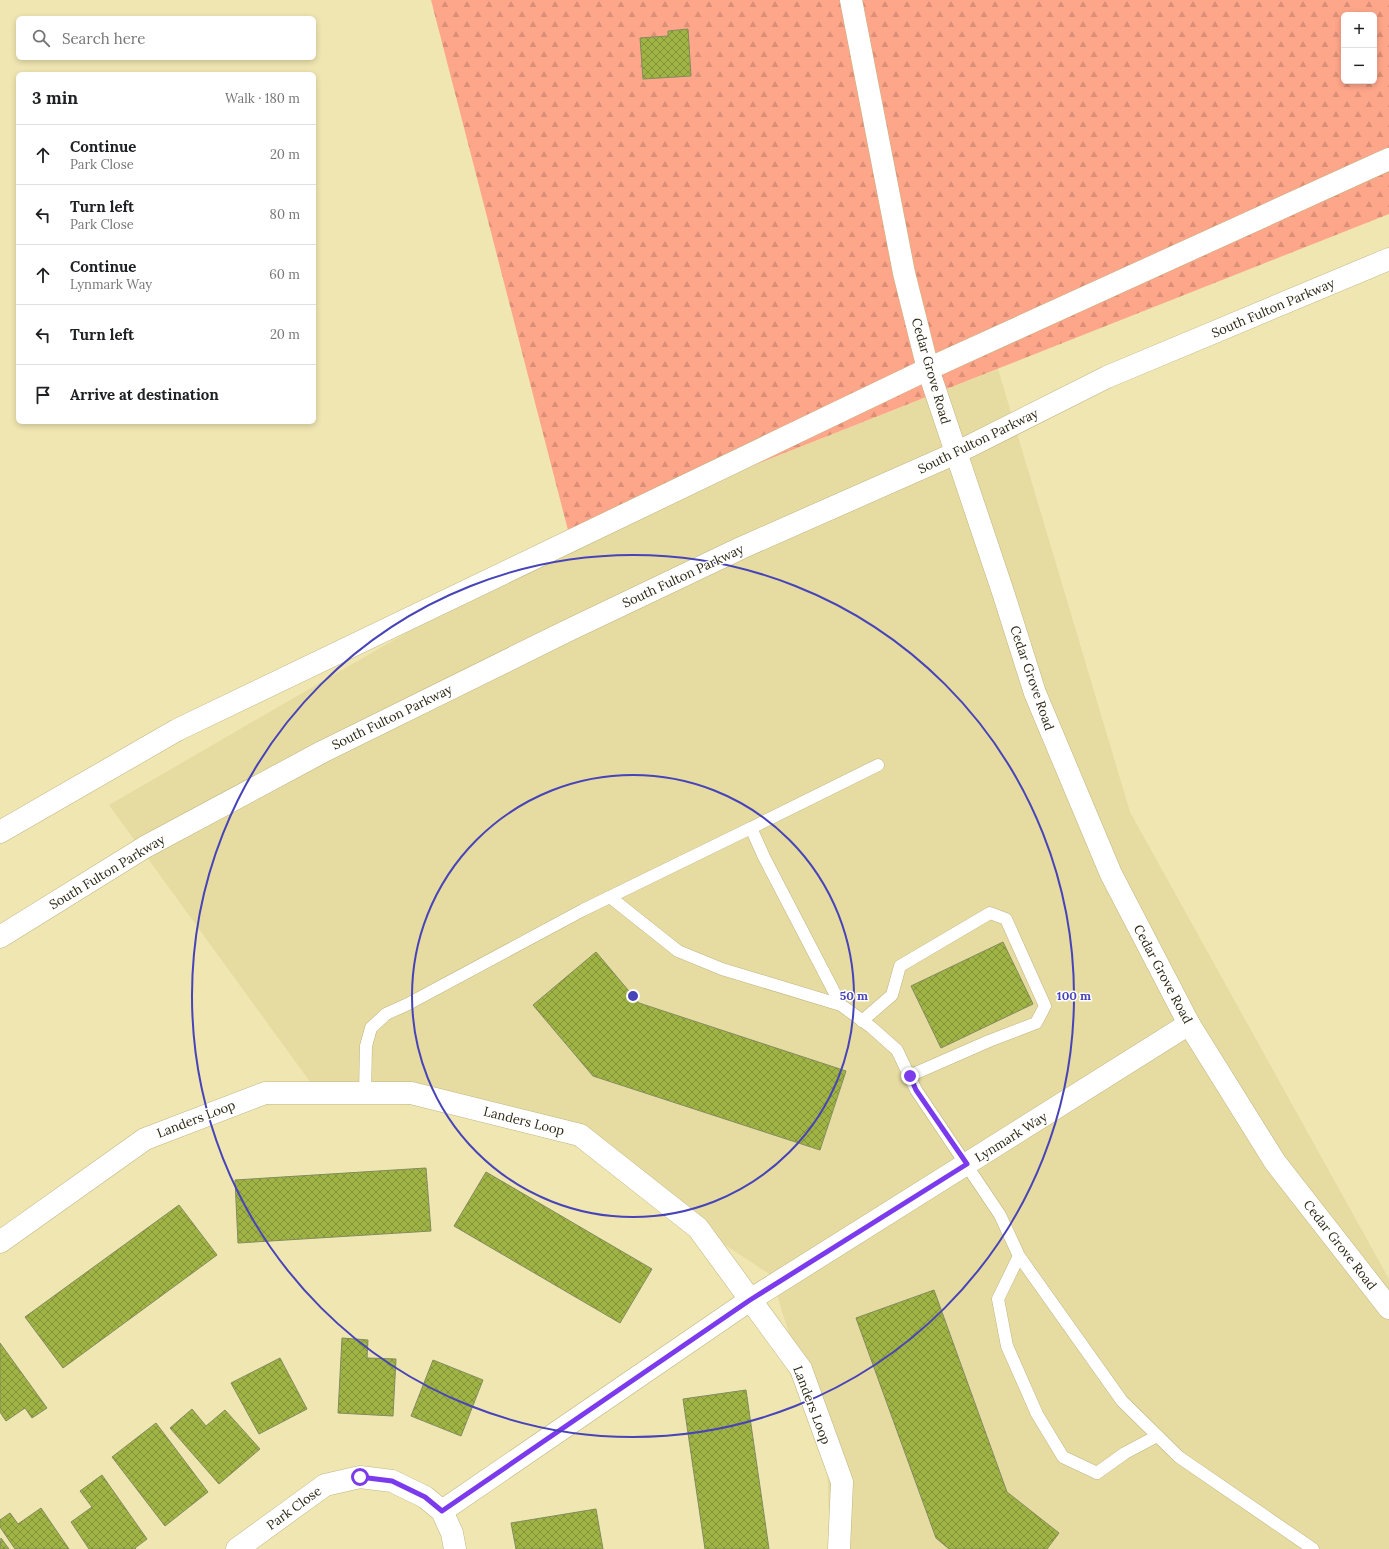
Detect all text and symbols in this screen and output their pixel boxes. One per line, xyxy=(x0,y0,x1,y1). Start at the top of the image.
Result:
map controls xyxy=(1341,12,1377,84)
button: + xyxy=(1341,12,1377,48)
search box xyxy=(16,16,316,60)
icon: search xyxy=(30,27,52,49)
text: Search here xyxy=(62,29,145,48)
button: − xyxy=(1341,48,1377,84)
text: 3 min xyxy=(32,87,78,109)
text: Walk · 180 m xyxy=(225,90,300,107)
text: Continue xyxy=(70,137,136,156)
icon: ahead xyxy=(32,144,54,166)
text: 20 m xyxy=(270,146,300,163)
text: Park Close xyxy=(70,156,134,173)
text: Turn left xyxy=(70,197,134,216)
icon: left xyxy=(32,204,54,226)
text: 80 m xyxy=(270,206,300,223)
text: Park Close xyxy=(70,216,134,233)
text: Continue xyxy=(70,257,136,276)
icon: ahead xyxy=(32,264,54,286)
text: 60 m xyxy=(269,266,300,283)
street label: South Fulton Parkway xyxy=(1209,274,1337,342)
text: Lynmark Way xyxy=(70,276,152,293)
street label: Cedar Grove Road xyxy=(908,316,954,426)
icon: left xyxy=(32,324,54,346)
text: Turn left xyxy=(70,325,134,344)
text: 20 m xyxy=(270,326,300,343)
icon: arrive xyxy=(32,384,54,406)
text: Arrive at destination xyxy=(70,385,219,404)
street label: South Fulton Parkway xyxy=(915,404,1041,478)
street label: South Fulton Parkway xyxy=(620,540,747,612)
street label: Cedar Grove Road xyxy=(1006,623,1058,733)
street label: South Fulton Parkway xyxy=(329,680,455,754)
street label: South Fulton Parkway xyxy=(46,831,168,913)
street label: Cedar Grove Road xyxy=(1130,922,1196,1027)
text: 50 m xyxy=(840,988,868,1003)
text: 100 m xyxy=(1057,988,1091,1003)
centre of rings xyxy=(626,989,640,1003)
route end xyxy=(901,1067,919,1085)
street label: Landers Loop xyxy=(154,1096,238,1142)
street label: Landers Loop xyxy=(482,1103,566,1139)
street label: Lynmark Way xyxy=(972,1108,1050,1166)
street label: Cedar Grove Road xyxy=(1300,1197,1381,1294)
street label: Landers Loop xyxy=(789,1363,835,1447)
route start xyxy=(351,1468,369,1486)
street label: Park Close xyxy=(263,1482,325,1534)

